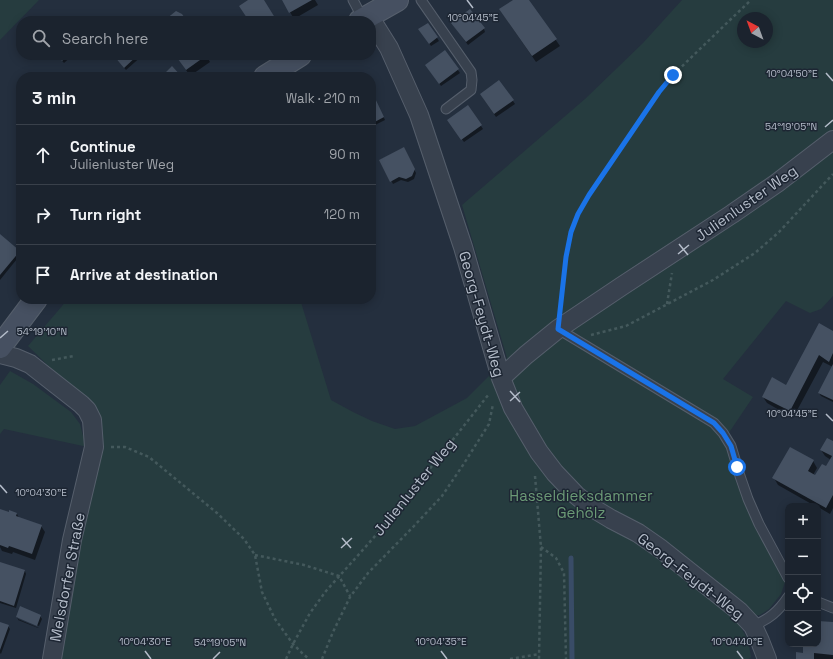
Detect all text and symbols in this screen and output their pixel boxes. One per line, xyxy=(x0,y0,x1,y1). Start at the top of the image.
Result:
text: 10°04'45"E xyxy=(448,11,499,24)
north arrow xyxy=(737,12,773,48)
search box xyxy=(16,16,376,60)
icon: search xyxy=(30,27,52,49)
text: Search here xyxy=(62,29,148,48)
route end xyxy=(664,66,682,84)
text: 10°04'50"E xyxy=(766,67,818,80)
text: 3 min xyxy=(32,87,76,109)
text: Walk · 210 m xyxy=(286,90,360,107)
text: 54°19'05"N xyxy=(765,120,817,133)
text: Continue xyxy=(70,137,136,156)
icon: ahead xyxy=(32,144,54,166)
text: 90 m xyxy=(329,146,360,163)
text: Julienluster Weg xyxy=(70,156,174,173)
street label: Julienluster Weg xyxy=(691,161,801,245)
icon: right xyxy=(32,204,54,226)
text: Turn right xyxy=(70,205,141,224)
text: 120 m xyxy=(324,206,360,223)
street label: Georg-Feydt-Weg xyxy=(455,249,509,379)
icon: arrive xyxy=(32,264,54,286)
text: Arrive at destination xyxy=(70,265,218,284)
text: 54°19'10"N xyxy=(17,325,67,338)
text: 10°04'45"E xyxy=(767,407,818,420)
street label: Julienluster Weg xyxy=(369,434,459,540)
route start xyxy=(728,458,746,476)
text: 10°04'30"E xyxy=(15,486,67,499)
park label: Hasseldieksdammer Gehölz xyxy=(509,486,653,522)
map controls xyxy=(785,503,821,647)
button: + xyxy=(785,503,821,539)
street label: Melsdorfer Straße xyxy=(45,511,89,643)
street label: Georg-Feydt-Weg xyxy=(634,528,748,624)
button: − xyxy=(785,539,821,575)
button: locate xyxy=(785,575,821,611)
button: layers xyxy=(785,611,821,647)
text: 10°04'30"E xyxy=(119,635,171,648)
text: 10°04'35"E xyxy=(415,635,467,648)
text: 10°04'40"E xyxy=(711,635,763,648)
text: 54°19'05"N xyxy=(194,636,246,649)

